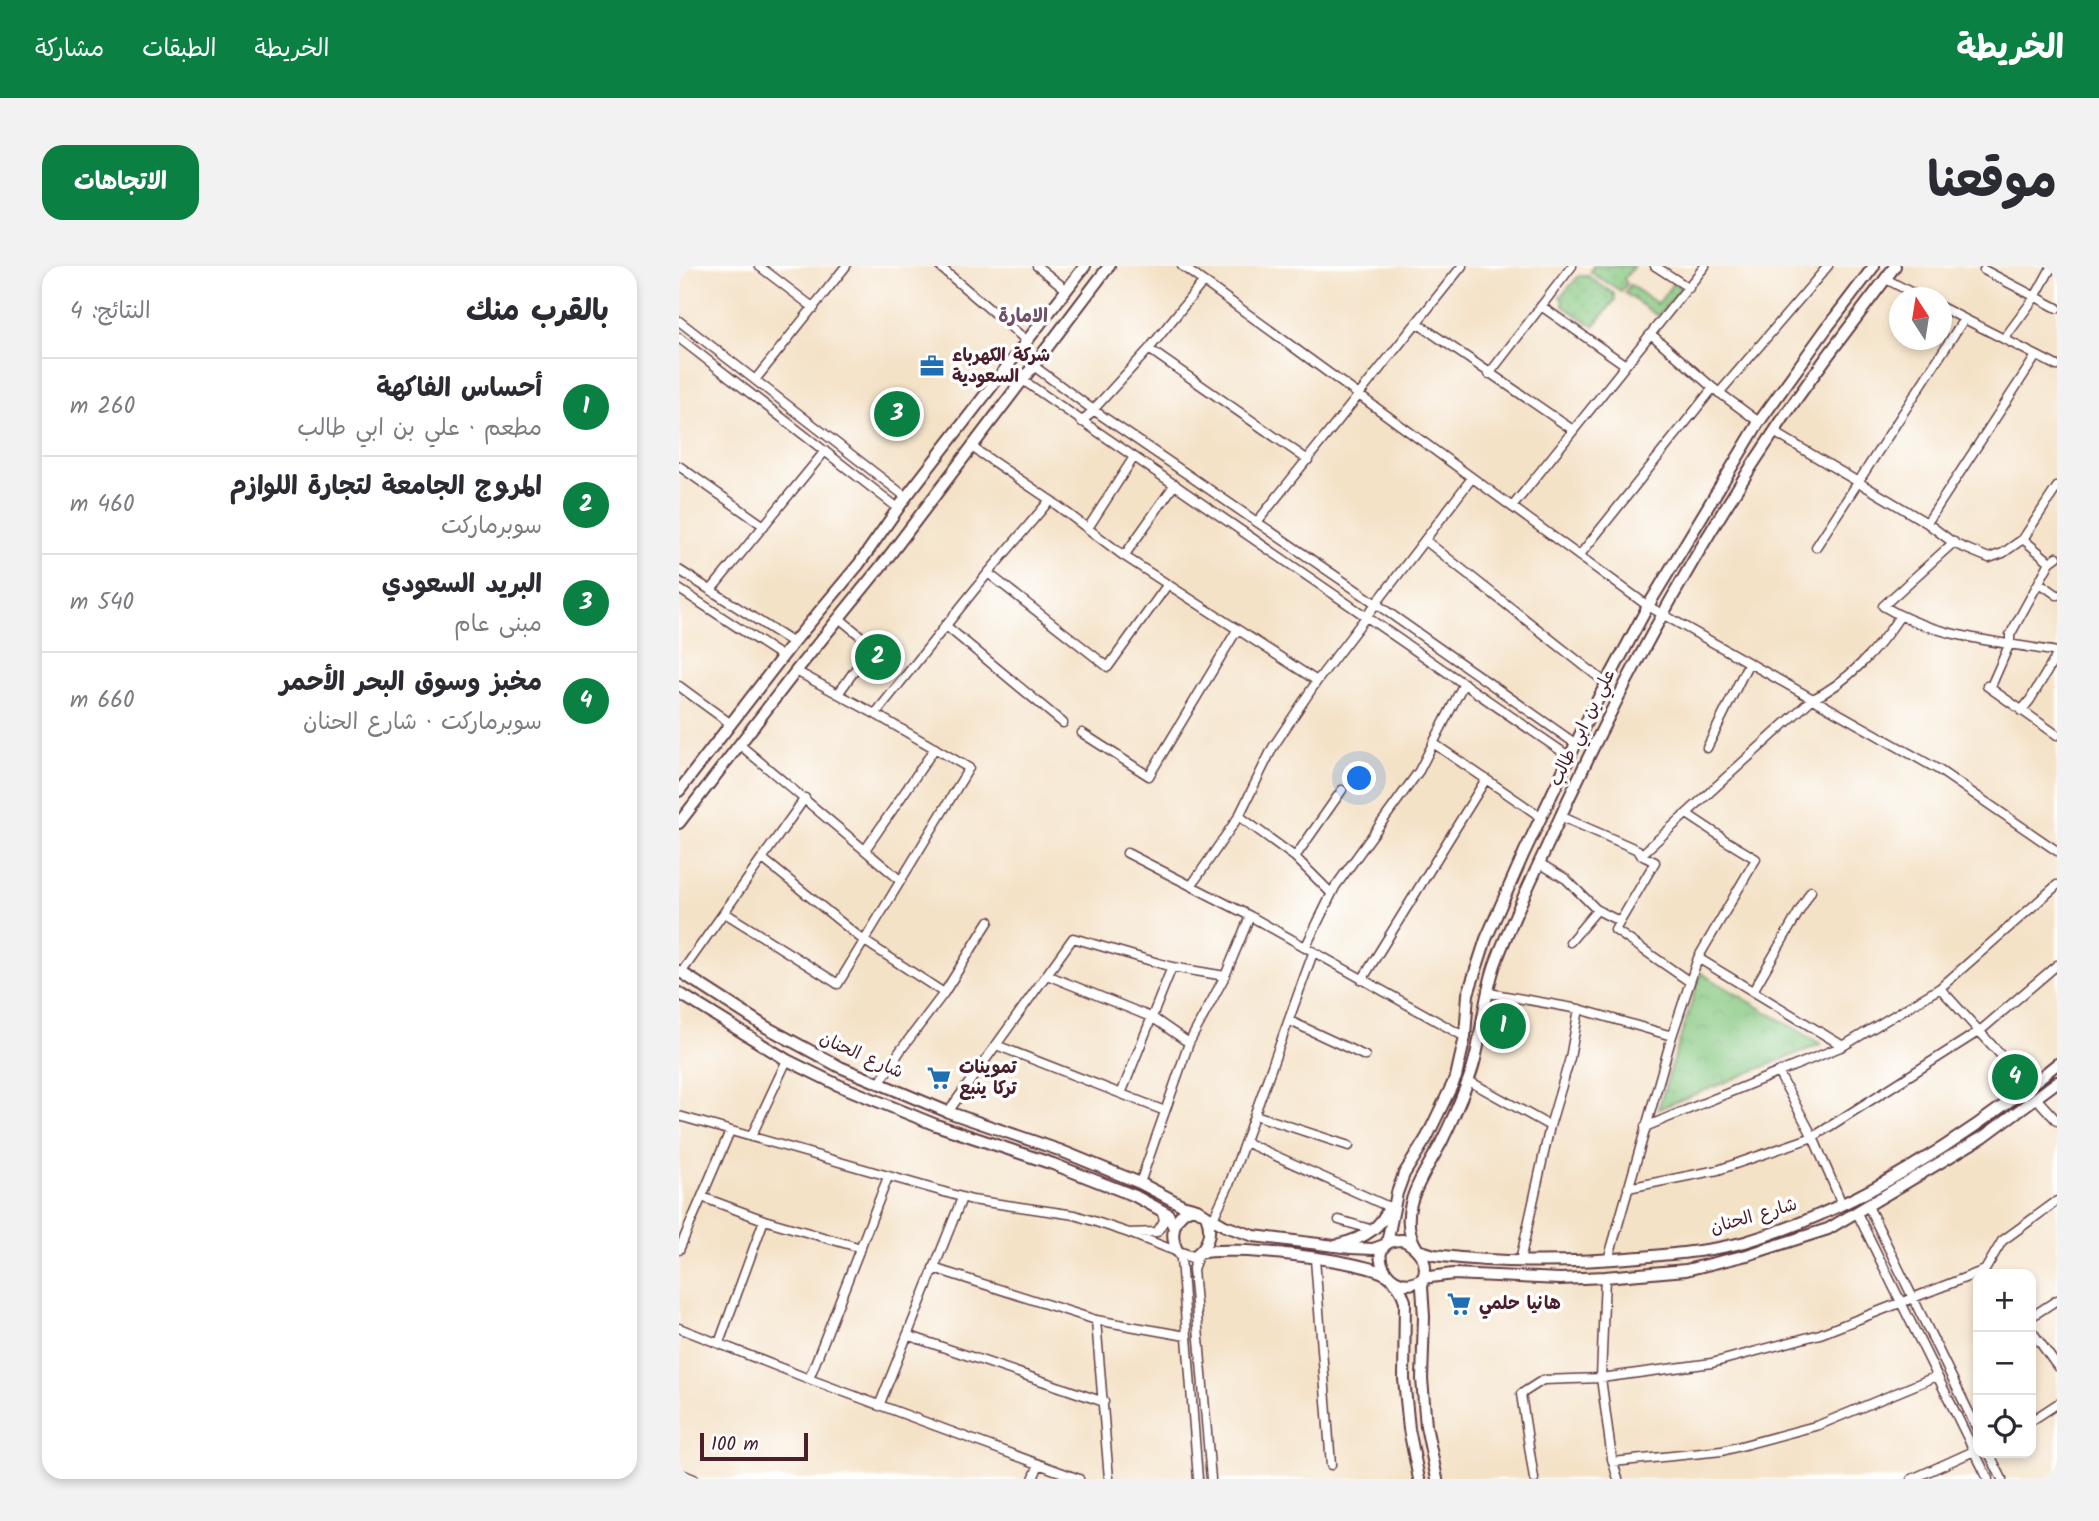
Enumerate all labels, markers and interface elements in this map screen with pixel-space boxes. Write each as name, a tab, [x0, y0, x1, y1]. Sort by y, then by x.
text: الخريطة	[1957, 23, 2064, 76]
text: مشاركة	[35, 30, 104, 69]
text: الطبقات	[142, 30, 217, 69]
text: الخريطة	[255, 30, 329, 69]
text: موقعنا	[1927, 144, 2057, 222]
button: الاتجاهات	[42, 145, 199, 220]
north arrow	[1889, 287, 1952, 350]
text: بالقرب منك	[466, 288, 609, 336]
text: النتائج: 4	[70, 294, 151, 330]
district label: الامارة	[998, 302, 1048, 332]
place label: شركة الكهرباء السعودية	[952, 342, 1050, 392]
office icon: شركة الكهرباء السعودية	[918, 352, 946, 380]
text: أحساس الفاكهة	[376, 368, 542, 410]
pin: 3	[874, 388, 920, 440]
text: 260 m	[70, 389, 135, 425]
text: 1	[583, 389, 589, 425]
text: مطعم · علي بن ابي طالب	[297, 411, 542, 447]
text: المروج الجامعة لتجارة اللوازم	[230, 466, 542, 508]
text: 460 m	[70, 487, 135, 523]
text: 2	[579, 487, 593, 523]
text: سوبرماركت	[441, 509, 542, 545]
text: البريد السعودي	[382, 564, 542, 606]
text: 540 m	[70, 585, 134, 621]
text: 3	[580, 585, 592, 621]
text: مبنى عام	[454, 607, 542, 643]
pin: 2	[855, 631, 901, 683]
text: مخبز وسوق البحر الأحمر	[280, 662, 542, 704]
street label: علي بن ابي طالب	[1542, 664, 1624, 792]
text: 660 m	[70, 683, 135, 719]
text: 4	[580, 683, 592, 719]
text: سوبرماركت · شارع الحنان	[303, 705, 542, 741]
your location	[1342, 761, 1376, 795]
pin: 1	[1480, 1000, 1526, 1052]
street label: شارع الحنان	[814, 1025, 908, 1087]
pin: 4	[1992, 1051, 2038, 1103]
place label: تموينات تركا ينبع	[959, 1054, 1017, 1104]
supermarket icon: تموينات تركا ينبع	[925, 1064, 953, 1092]
street label: شارع الحنان	[1707, 1191, 1801, 1243]
map controls	[1973, 1269, 2036, 1458]
button: +	[1973, 1269, 2036, 1332]
supermarket icon: هانيا حلمي	[1445, 1290, 1473, 1318]
place label: هانيا حلمي	[1479, 1290, 1561, 1319]
button: −	[1973, 1332, 2036, 1395]
button: locate	[1973, 1395, 2036, 1458]
scale bar	[700, 1430, 809, 1462]
text: 100 m	[711, 1430, 759, 1460]

